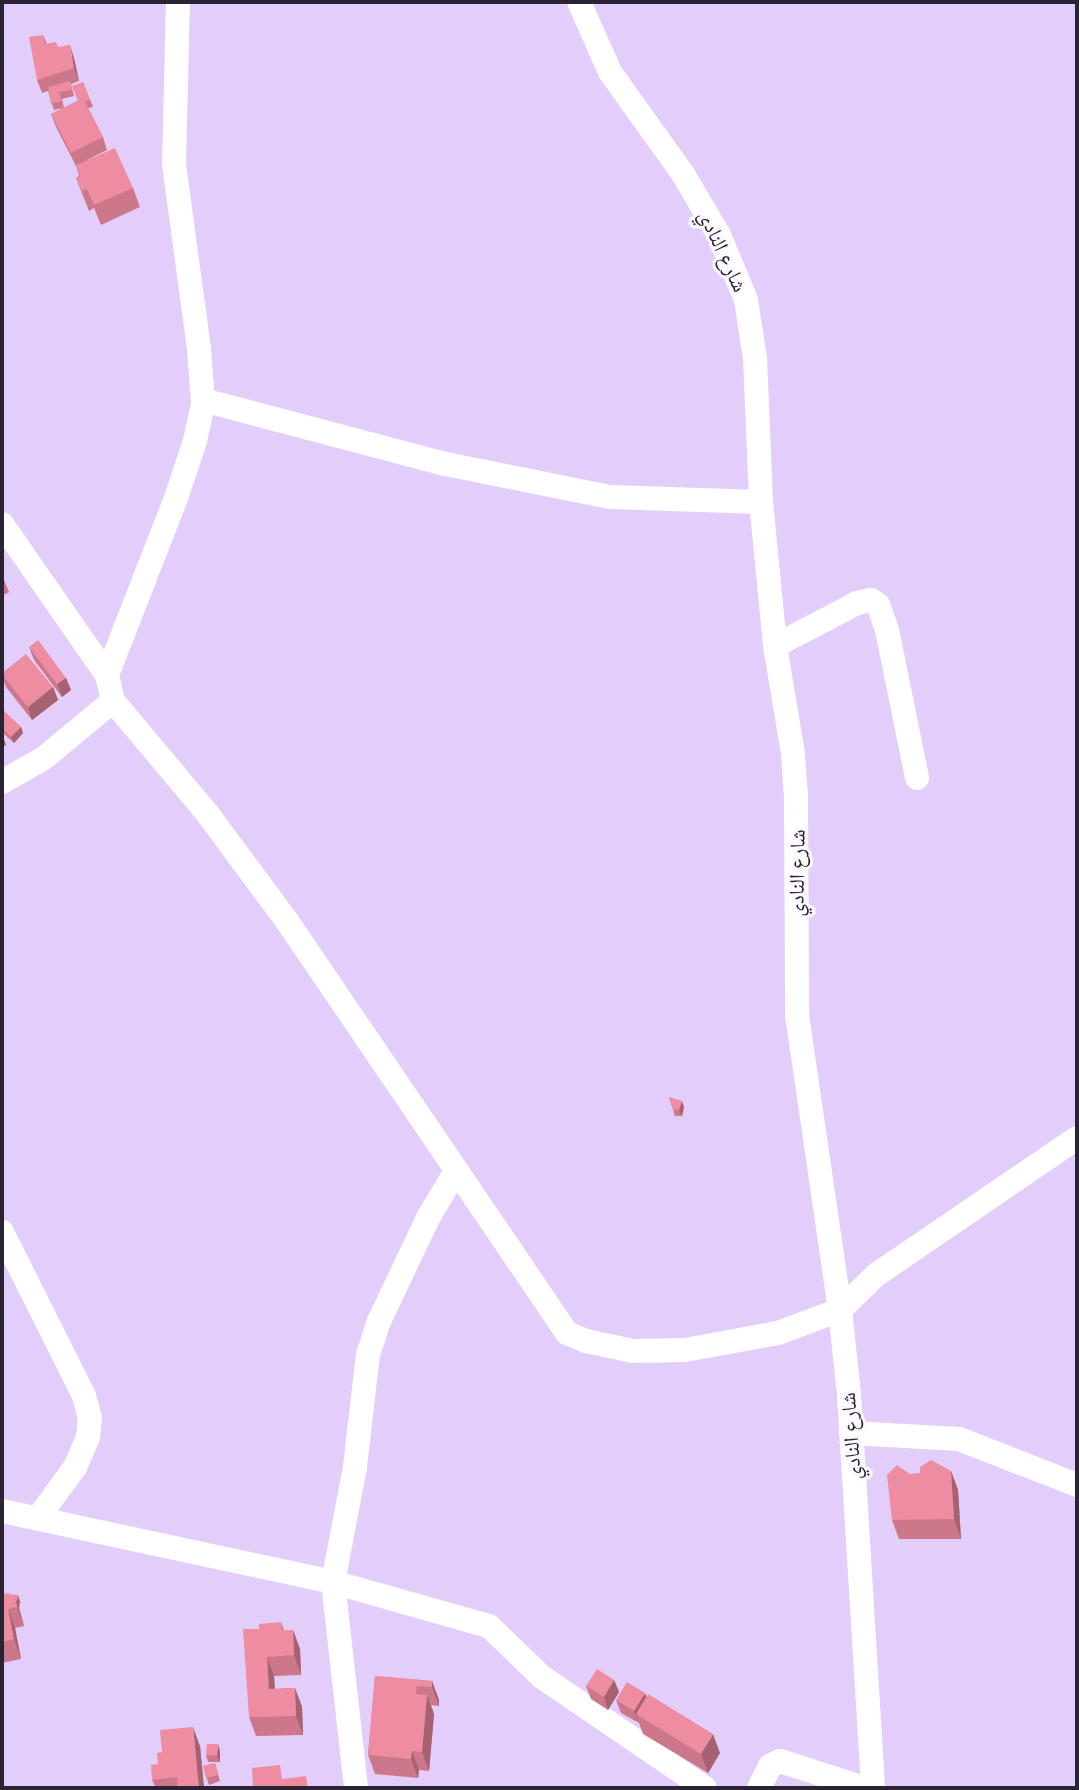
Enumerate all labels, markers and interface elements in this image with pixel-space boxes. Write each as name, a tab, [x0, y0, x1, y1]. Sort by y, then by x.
street label: شارع النادي	[693, 206, 753, 296]
street label: شارع النادي	[784, 829, 810, 917]
street label: شارع النادي	[835, 1391, 867, 1481]

